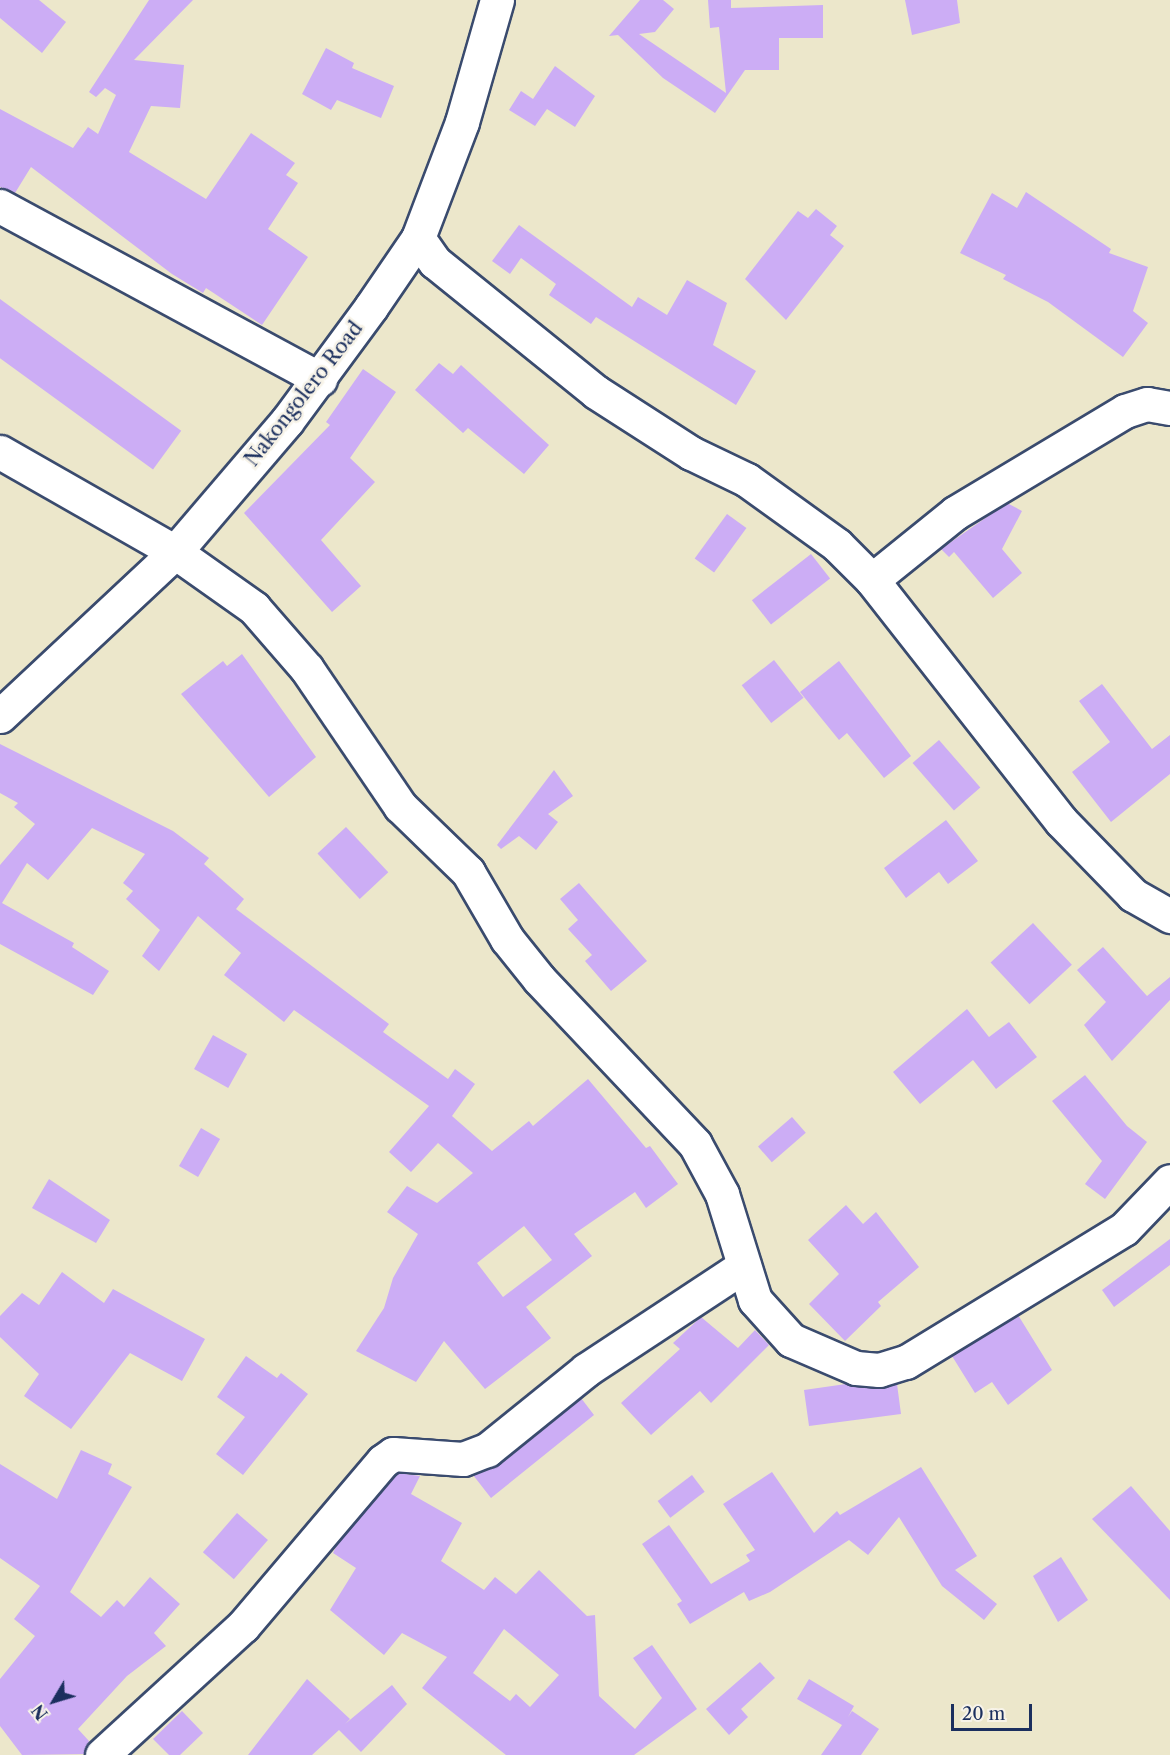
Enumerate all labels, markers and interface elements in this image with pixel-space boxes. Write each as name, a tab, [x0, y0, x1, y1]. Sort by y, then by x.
street label: Nakongolero Road	[240, 317, 368, 471]
north arrow	[24, 1671, 84, 1731]
scale bar	[954, 1692, 1035, 1730]
text: N	[28, 1700, 52, 1724]
text: 20 m	[962, 1703, 1005, 1725]

